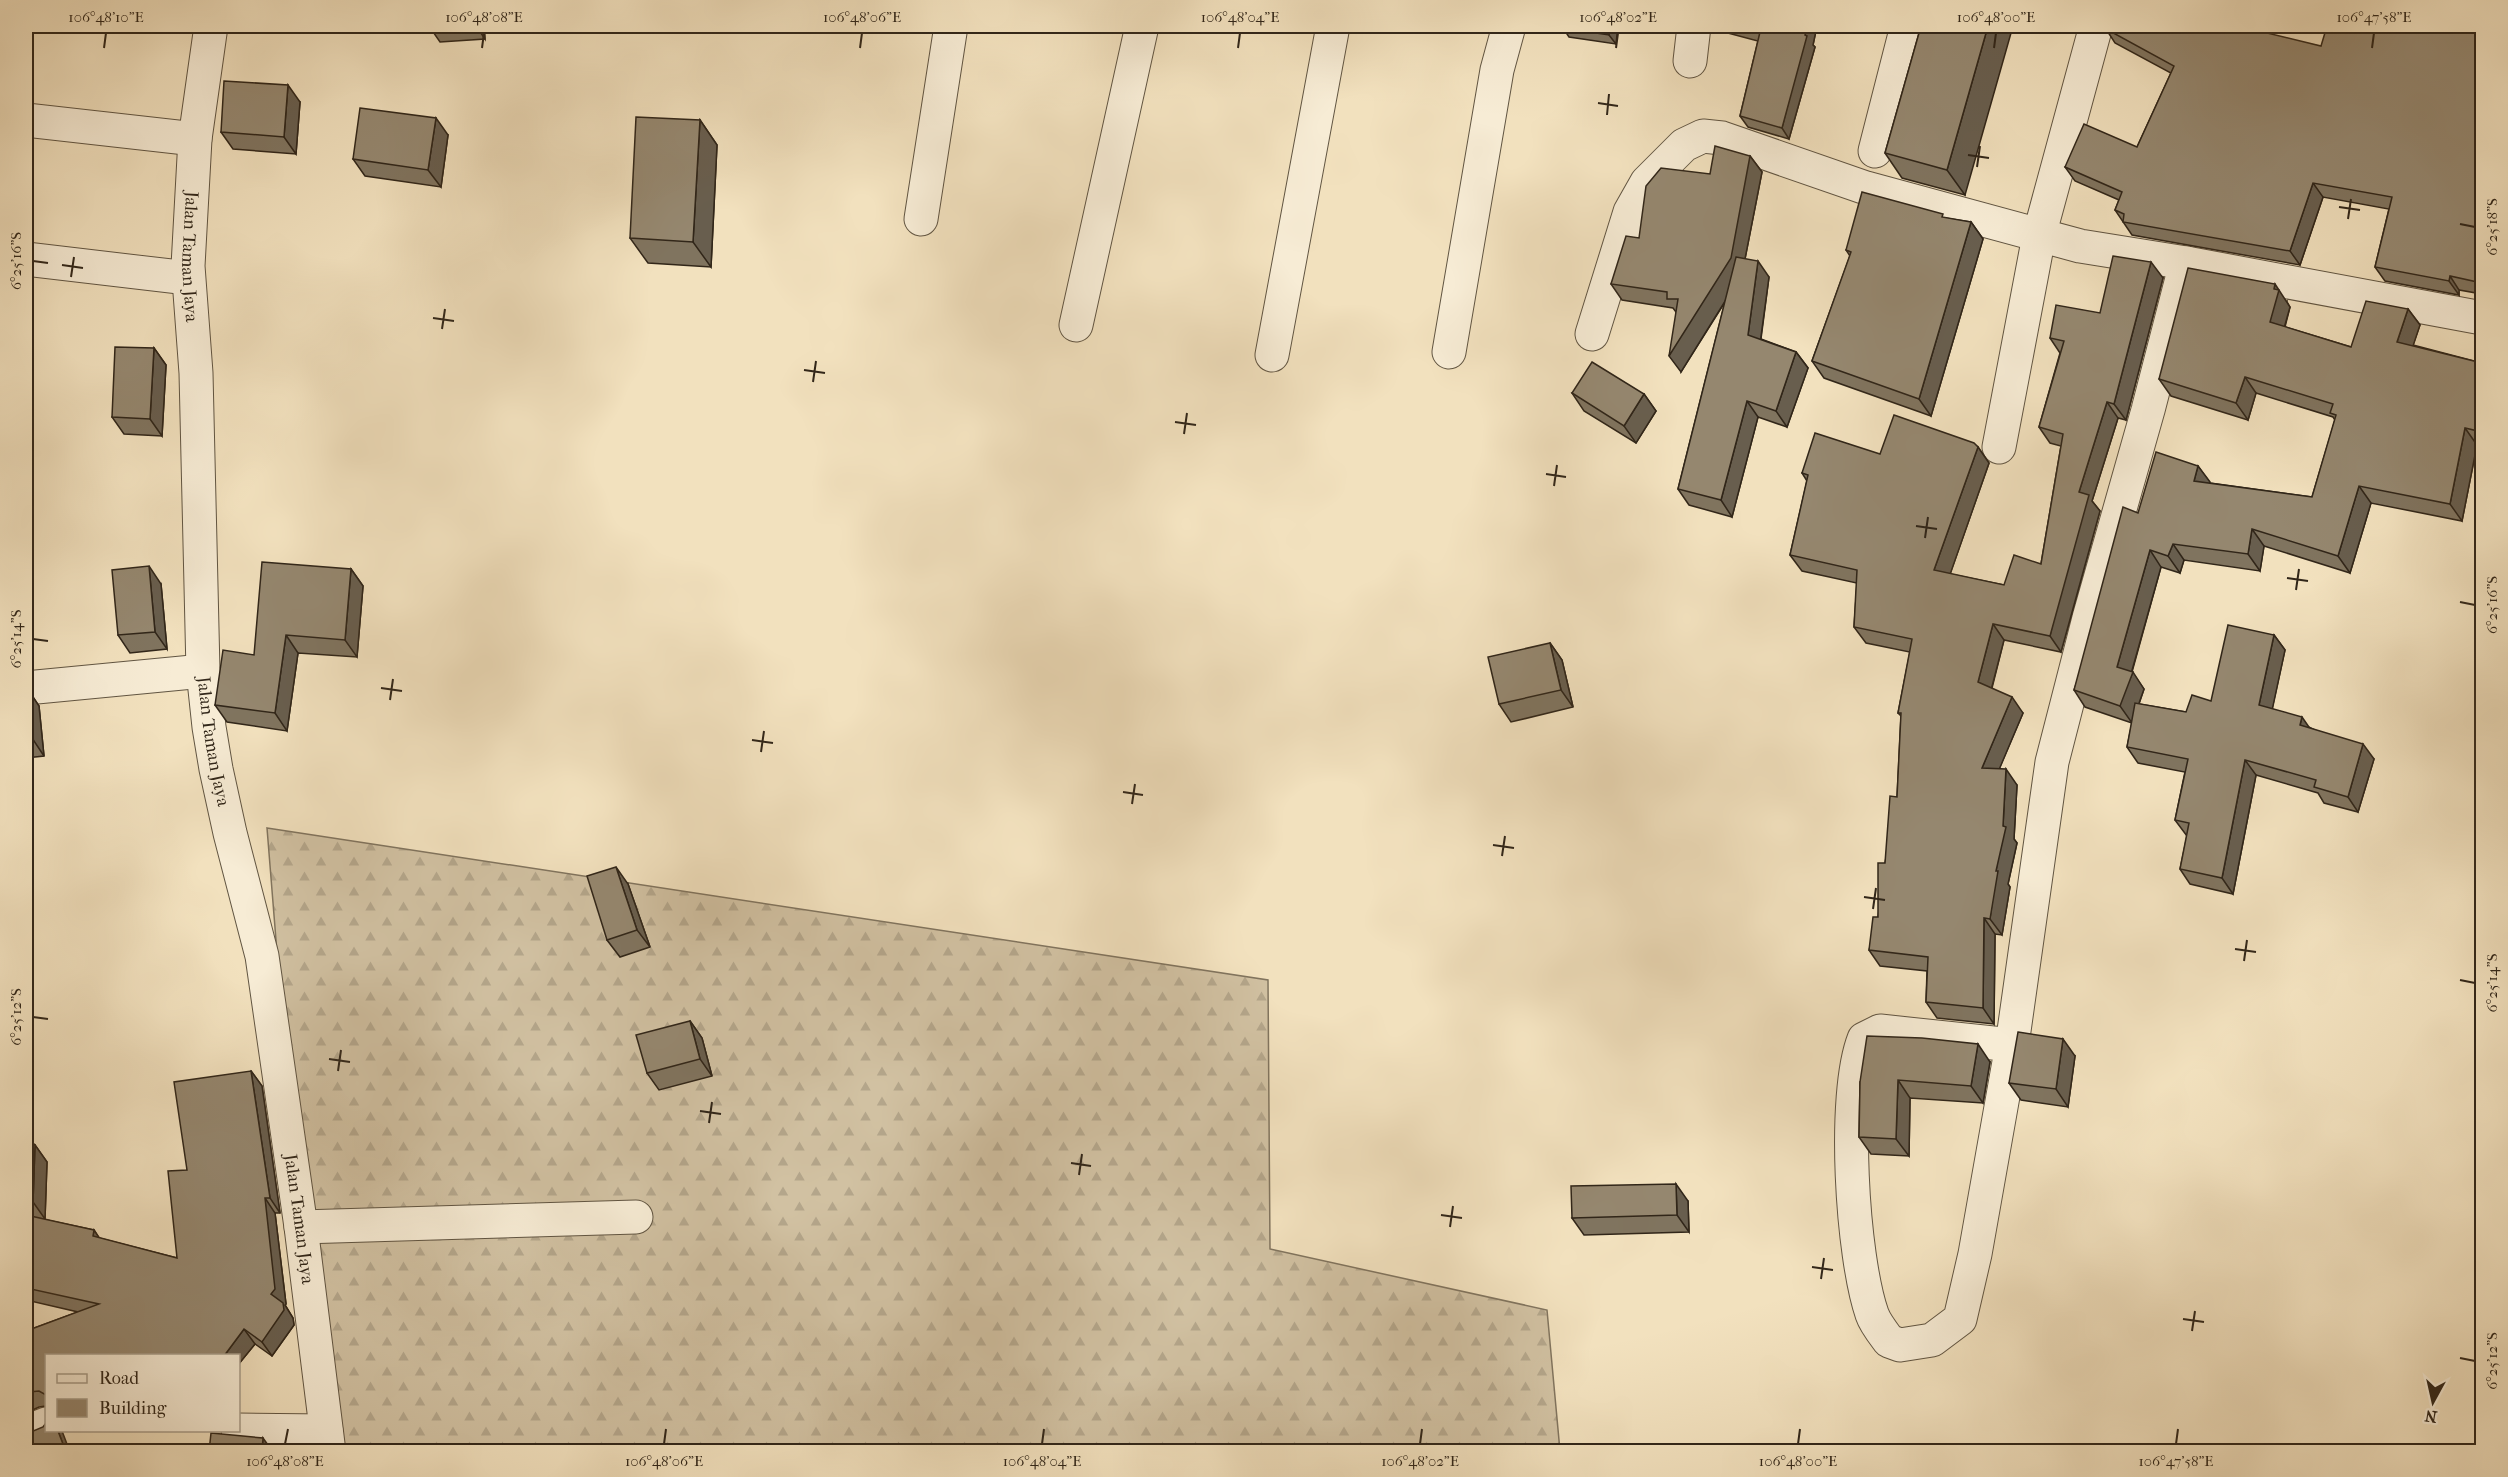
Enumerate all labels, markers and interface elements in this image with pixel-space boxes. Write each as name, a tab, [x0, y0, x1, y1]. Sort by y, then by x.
text: 106°48'10"E	[68, 8, 144, 26]
text: 106°48'08"E	[445, 8, 523, 26]
text: 106°48'06"E	[823, 8, 901, 26]
text: 106°48'04"E	[1201, 8, 1279, 26]
text: 106°48'02"E	[1579, 8, 1657, 26]
text: 106°48'00"E	[1957, 8, 2035, 26]
text: 106°47'58"E	[2336, 8, 2412, 26]
street label: Jalan Taman Jaya	[177, 189, 202, 324]
text: 6°25'18"S	[2483, 198, 2501, 256]
text: 6°25'16"S	[7, 232, 25, 290]
text: 6°25'16"S	[2483, 576, 2501, 634]
text: 6°25'14"S	[7, 609, 25, 668]
street label: Jalan Taman Jaya	[192, 674, 234, 809]
text: 6°25'14"S	[2483, 953, 2501, 1012]
text: 6°25'12"S	[7, 988, 25, 1046]
street label: Jalan Taman Jaya	[279, 1151, 318, 1286]
text: 6°25'12"S	[2483, 1332, 2501, 1390]
legend	[45, 1354, 240, 1432]
text: Road	[99, 1368, 139, 1389]
north arrow	[2403, 1372, 2463, 1432]
text: Building	[99, 1398, 167, 1419]
text: N	[2423, 1406, 2438, 1427]
text: 106°48'08"E	[246, 1452, 324, 1470]
text: 106°48'06"E	[625, 1452, 703, 1470]
text: 106°48'04"E	[1003, 1452, 1081, 1470]
text: 106°48'02"E	[1381, 1452, 1459, 1470]
text: 106°48'00"E	[1759, 1452, 1837, 1470]
text: 106°47'58"E	[2138, 1452, 2214, 1470]

